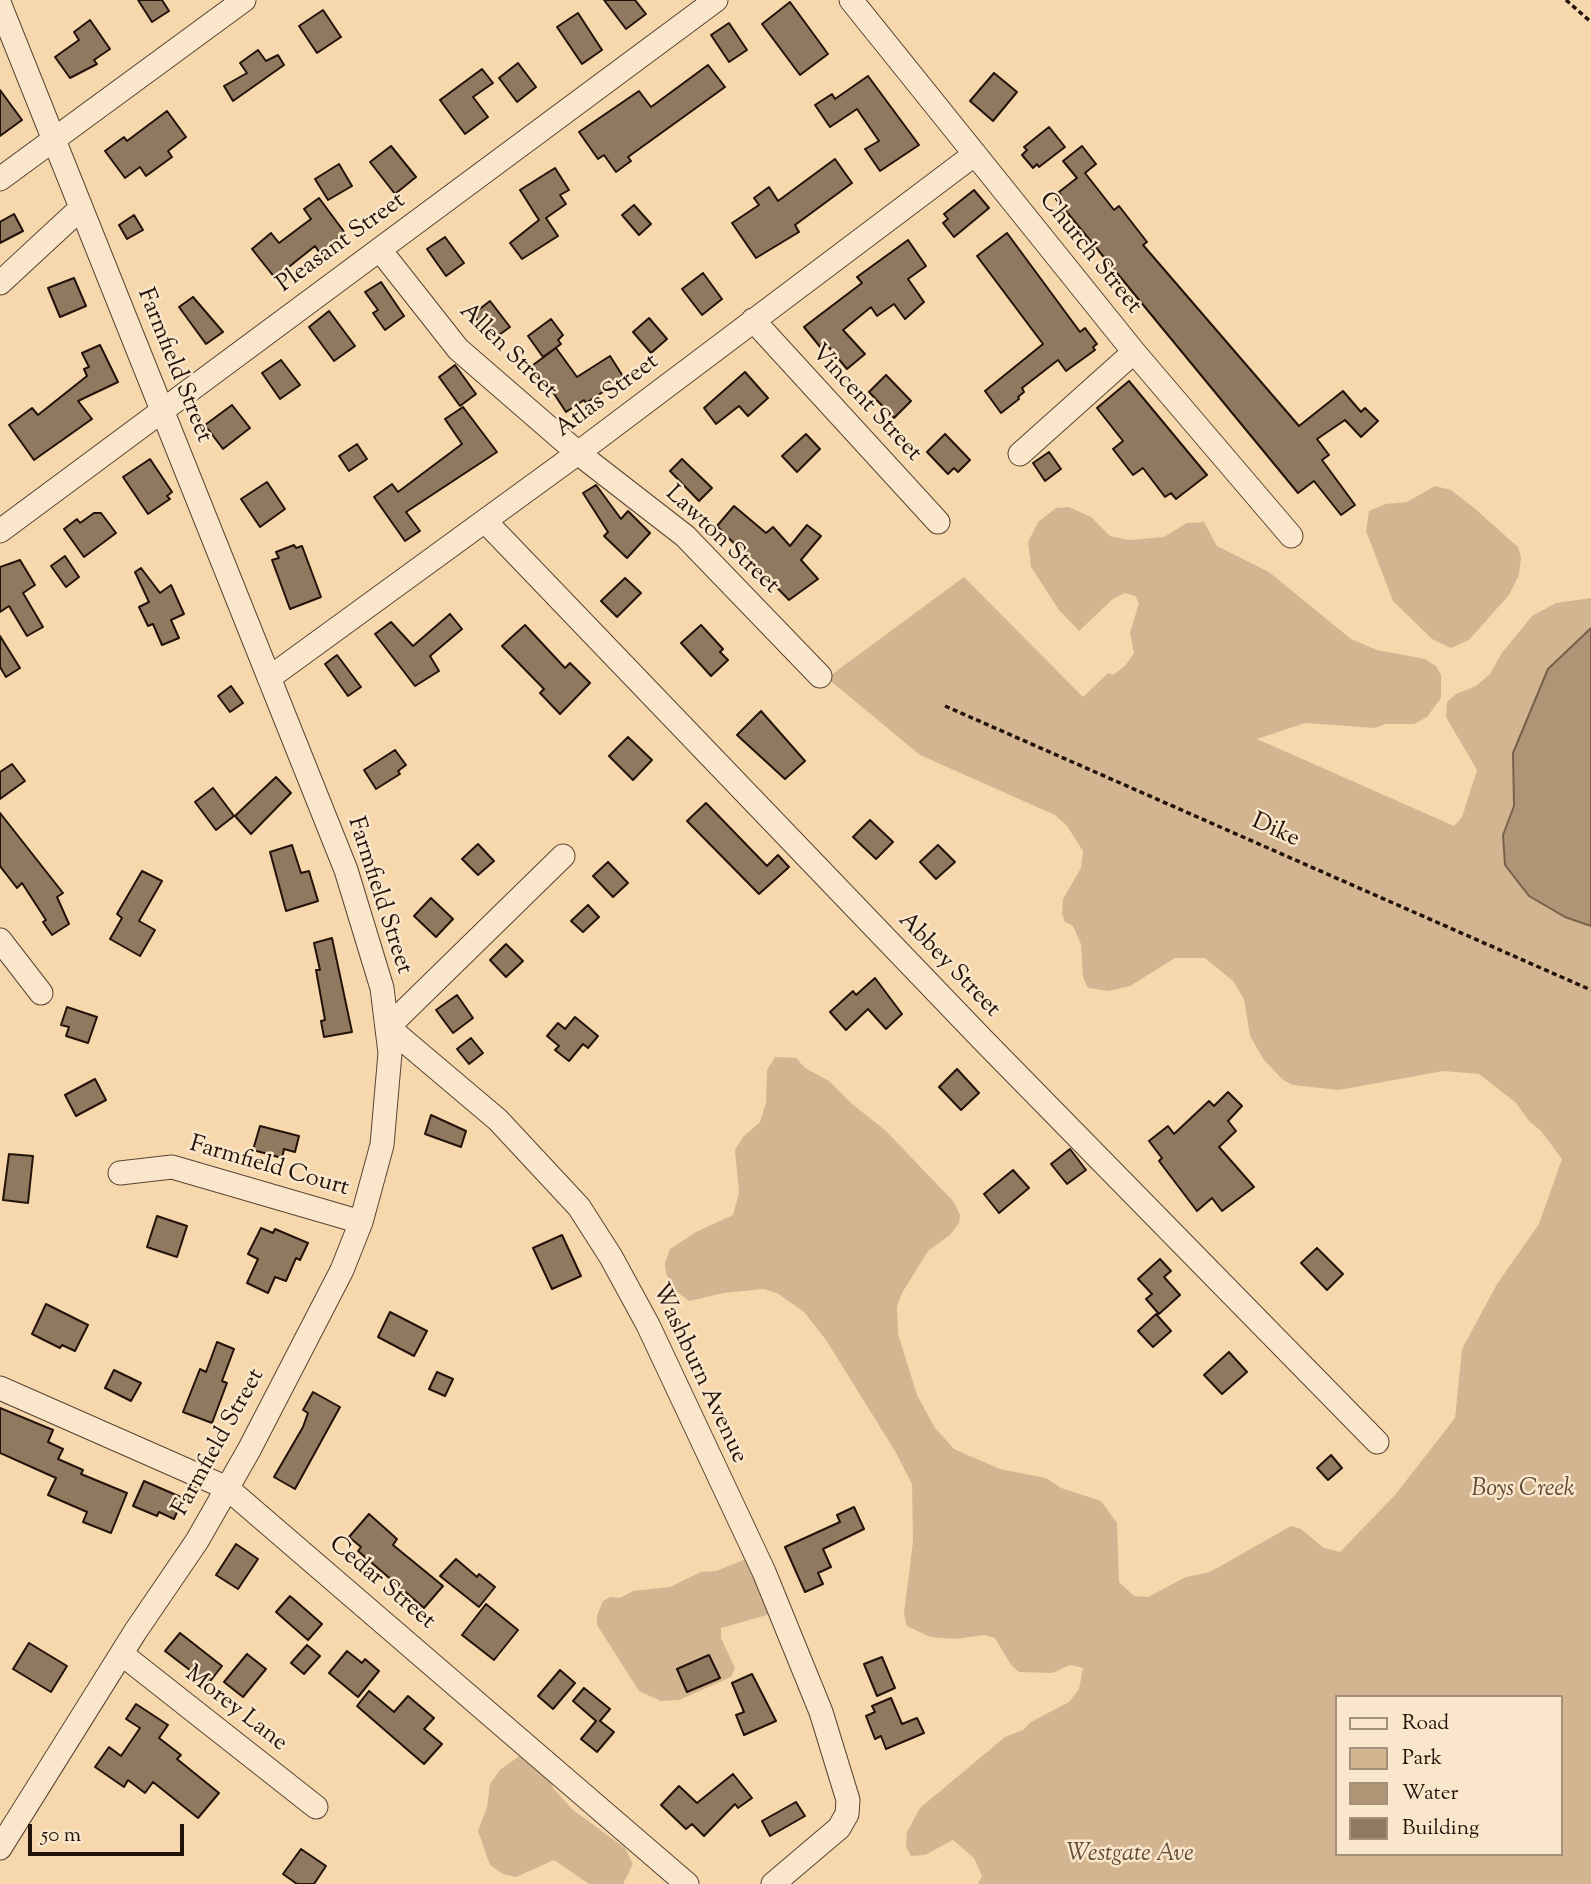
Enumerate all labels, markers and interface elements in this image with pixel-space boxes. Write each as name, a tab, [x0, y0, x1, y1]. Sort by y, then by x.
street label: Church Street	[1031, 187, 1147, 321]
street label: Pleasant Street	[272, 188, 412, 300]
street label: Farmfield Street	[129, 285, 217, 447]
street label: Allen Street	[452, 298, 562, 406]
street label: Vincent Street	[803, 339, 927, 469]
street label: Atlas Street	[551, 349, 665, 445]
street label: Lawton Street	[658, 481, 784, 601]
street label: Dike	[1246, 809, 1304, 855]
street label: Farmfield Street	[339, 814, 417, 978]
street label: Abbey Street	[891, 907, 1005, 1025]
street label: Farmfield Court	[186, 1131, 352, 1205]
street label: Washburn Avenue	[644, 1280, 752, 1468]
street label: Farmfield Street	[168, 1364, 272, 1522]
park label: Boys Creek	[1471, 1477, 1575, 1505]
street label: Cedar Street	[322, 1531, 440, 1637]
street label: Morey Lane	[178, 1661, 292, 1759]
legend	[1336, 1695, 1563, 1856]
text: Road	[1402, 1709, 1449, 1739]
text: Park	[1402, 1744, 1442, 1774]
text: Water	[1402, 1779, 1458, 1809]
scale bar	[32, 1811, 187, 1855]
text: Building	[1402, 1814, 1479, 1844]
text: 50 m	[41, 1821, 81, 1851]
park label: Westgate Ave	[1066, 1842, 1194, 1870]

